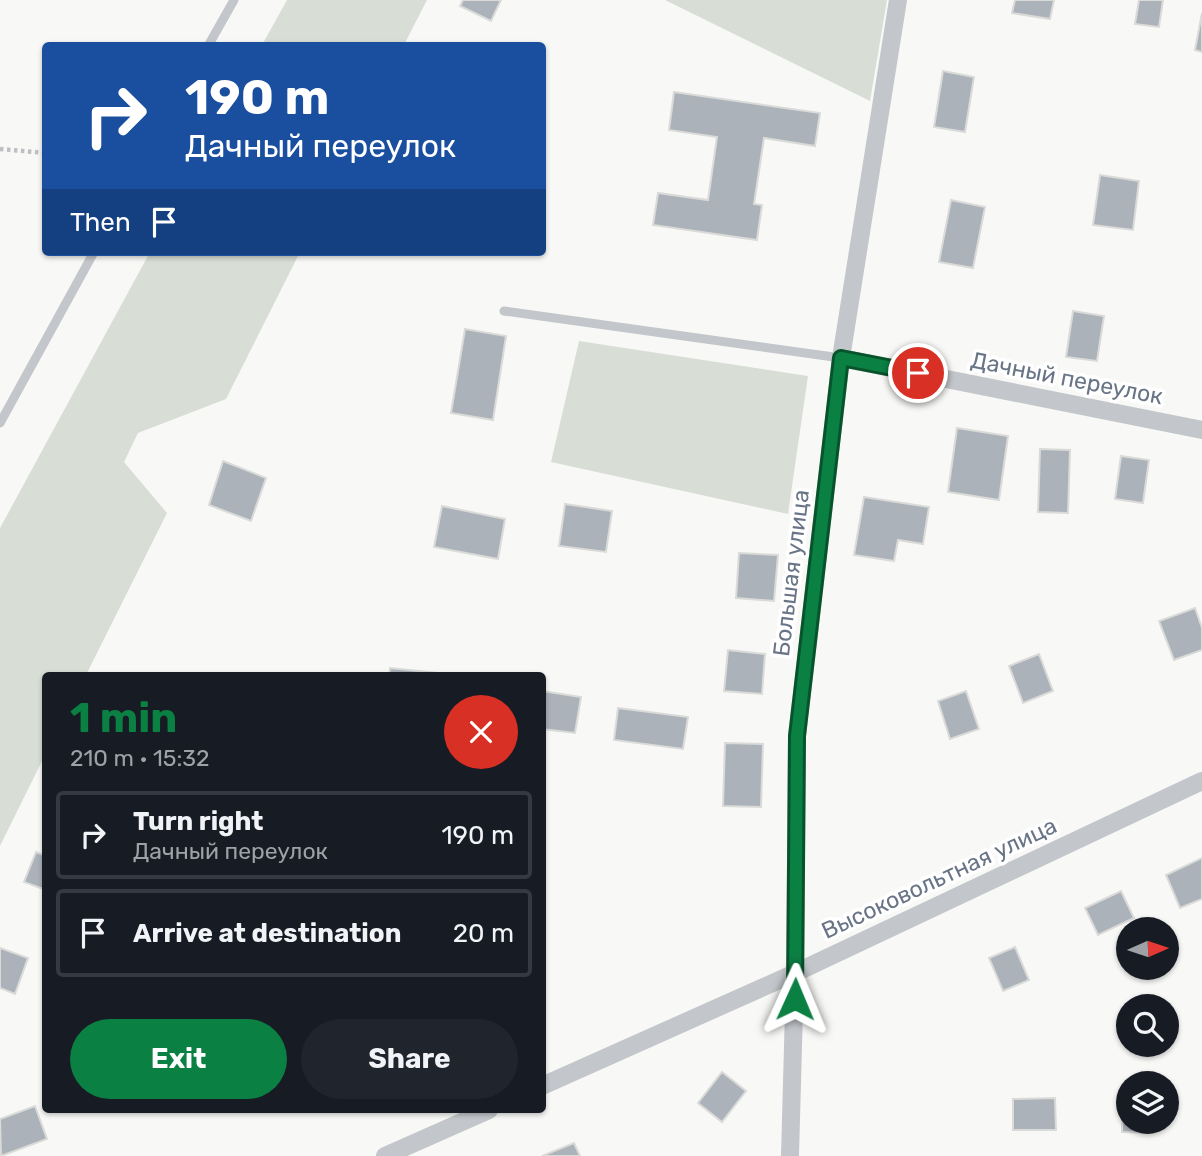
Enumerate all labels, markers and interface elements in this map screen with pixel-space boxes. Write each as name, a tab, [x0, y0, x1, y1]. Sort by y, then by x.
text: 190 m	[185, 68, 329, 126]
icon: right	[70, 70, 161, 161]
text: Дачный переулок	[185, 127, 456, 165]
icon: arrive	[145, 203, 183, 241]
text: Then	[70, 207, 131, 238]
pin	[888, 343, 948, 403]
street label: Дачный переулок	[969, 346, 1165, 410]
icon: arrive	[899, 354, 937, 392]
street label: Большая улица	[767, 488, 815, 658]
text: 1 min	[70, 693, 177, 743]
button: close	[444, 695, 518, 769]
text: 210 m · 15:32	[70, 744, 210, 772]
text: Turn right	[133, 806, 263, 837]
street label: Высоковольтная улица	[817, 811, 1061, 945]
icon: right	[74, 816, 112, 854]
text: 190 m	[441, 820, 514, 851]
text: Дачный переулок	[133, 837, 328, 865]
icon: arrive	[74, 914, 112, 952]
north arrow	[1116, 917, 1180, 980]
map controls	[1116, 917, 1179, 1134]
text: Arrive at destination	[133, 918, 401, 949]
text: 20 m	[453, 918, 514, 949]
position arrow	[758, 962, 832, 1036]
button: search	[1116, 994, 1179, 1057]
button: Exit	[70, 1019, 287, 1099]
button: Share	[301, 1019, 518, 1099]
button: layers	[1116, 1071, 1179, 1134]

